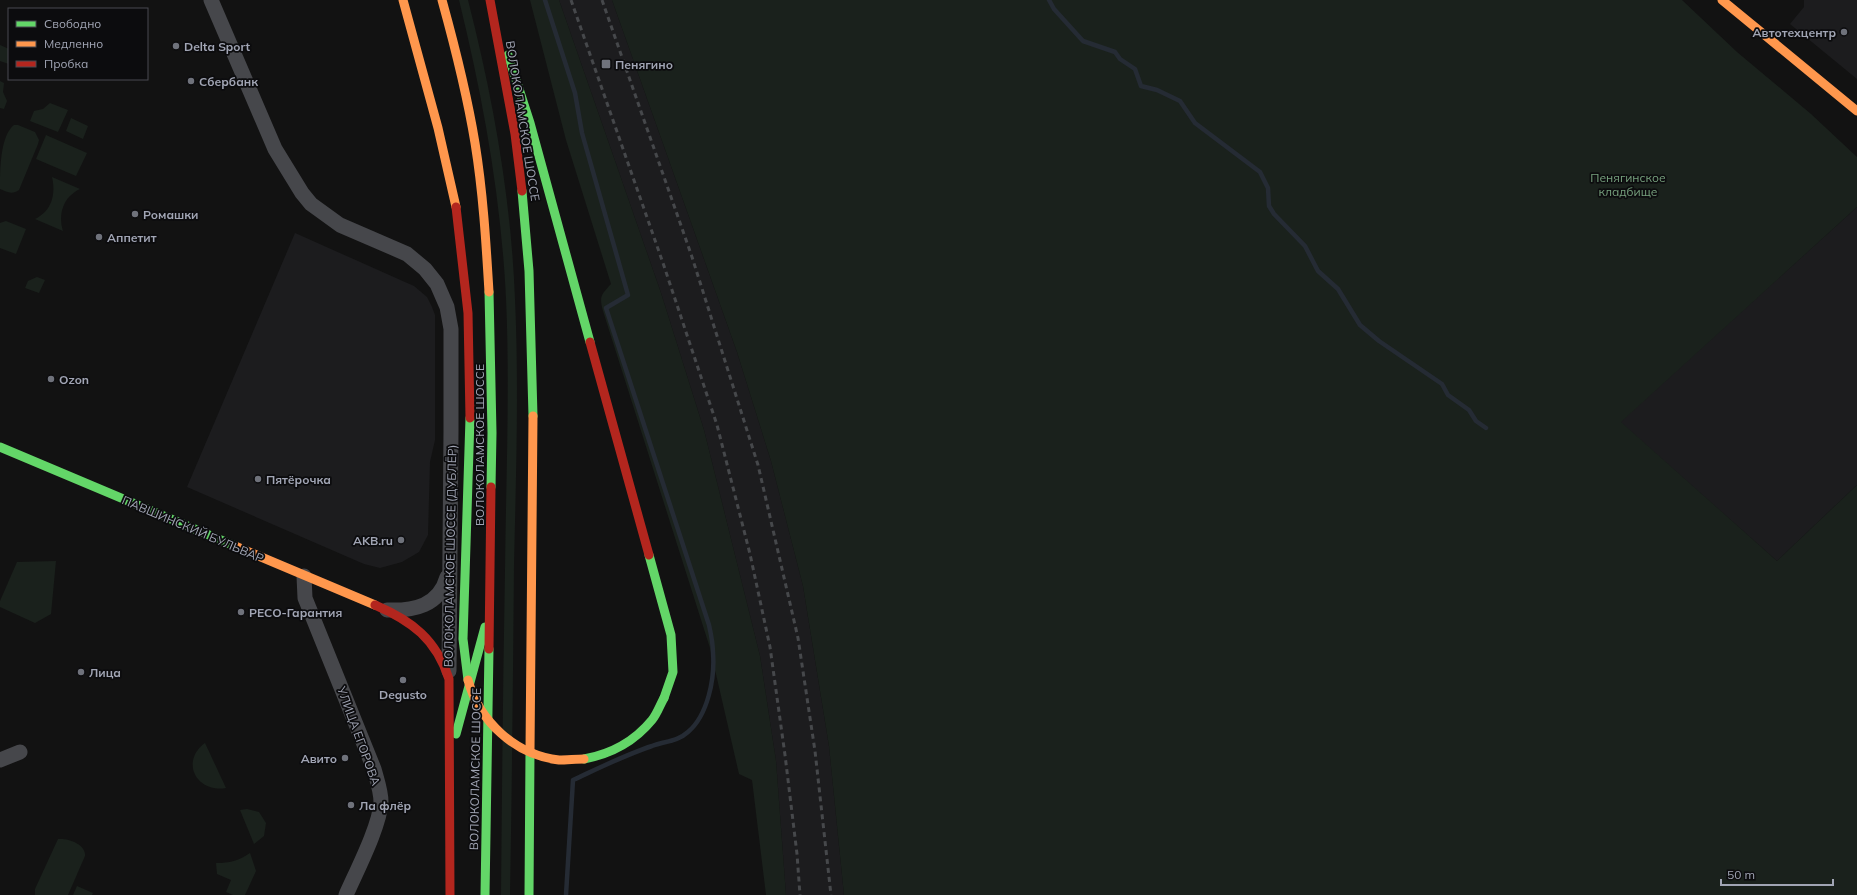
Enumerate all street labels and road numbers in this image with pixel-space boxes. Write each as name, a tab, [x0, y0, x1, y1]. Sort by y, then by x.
street label: ВОЛОКОЛАМСКОЕ ШОССЕ	[503, 40, 543, 202]
street label: ВОЛОКОЛАМСКОЕ ШОССЕ	[472, 364, 487, 526]
street label: ВОЛОКОЛАМСКОЕ ШОССЕ (ДУБЛЁР)	[441, 445, 459, 667]
street label: ПАВШИНСКИЙ БУЛЬВАР	[120, 492, 266, 566]
street label: УЛИЦА ЕГОРОВА	[334, 683, 384, 788]
street label: ВОЛОКОЛАМСКОЕ ШОССЕ	[466, 688, 484, 850]

